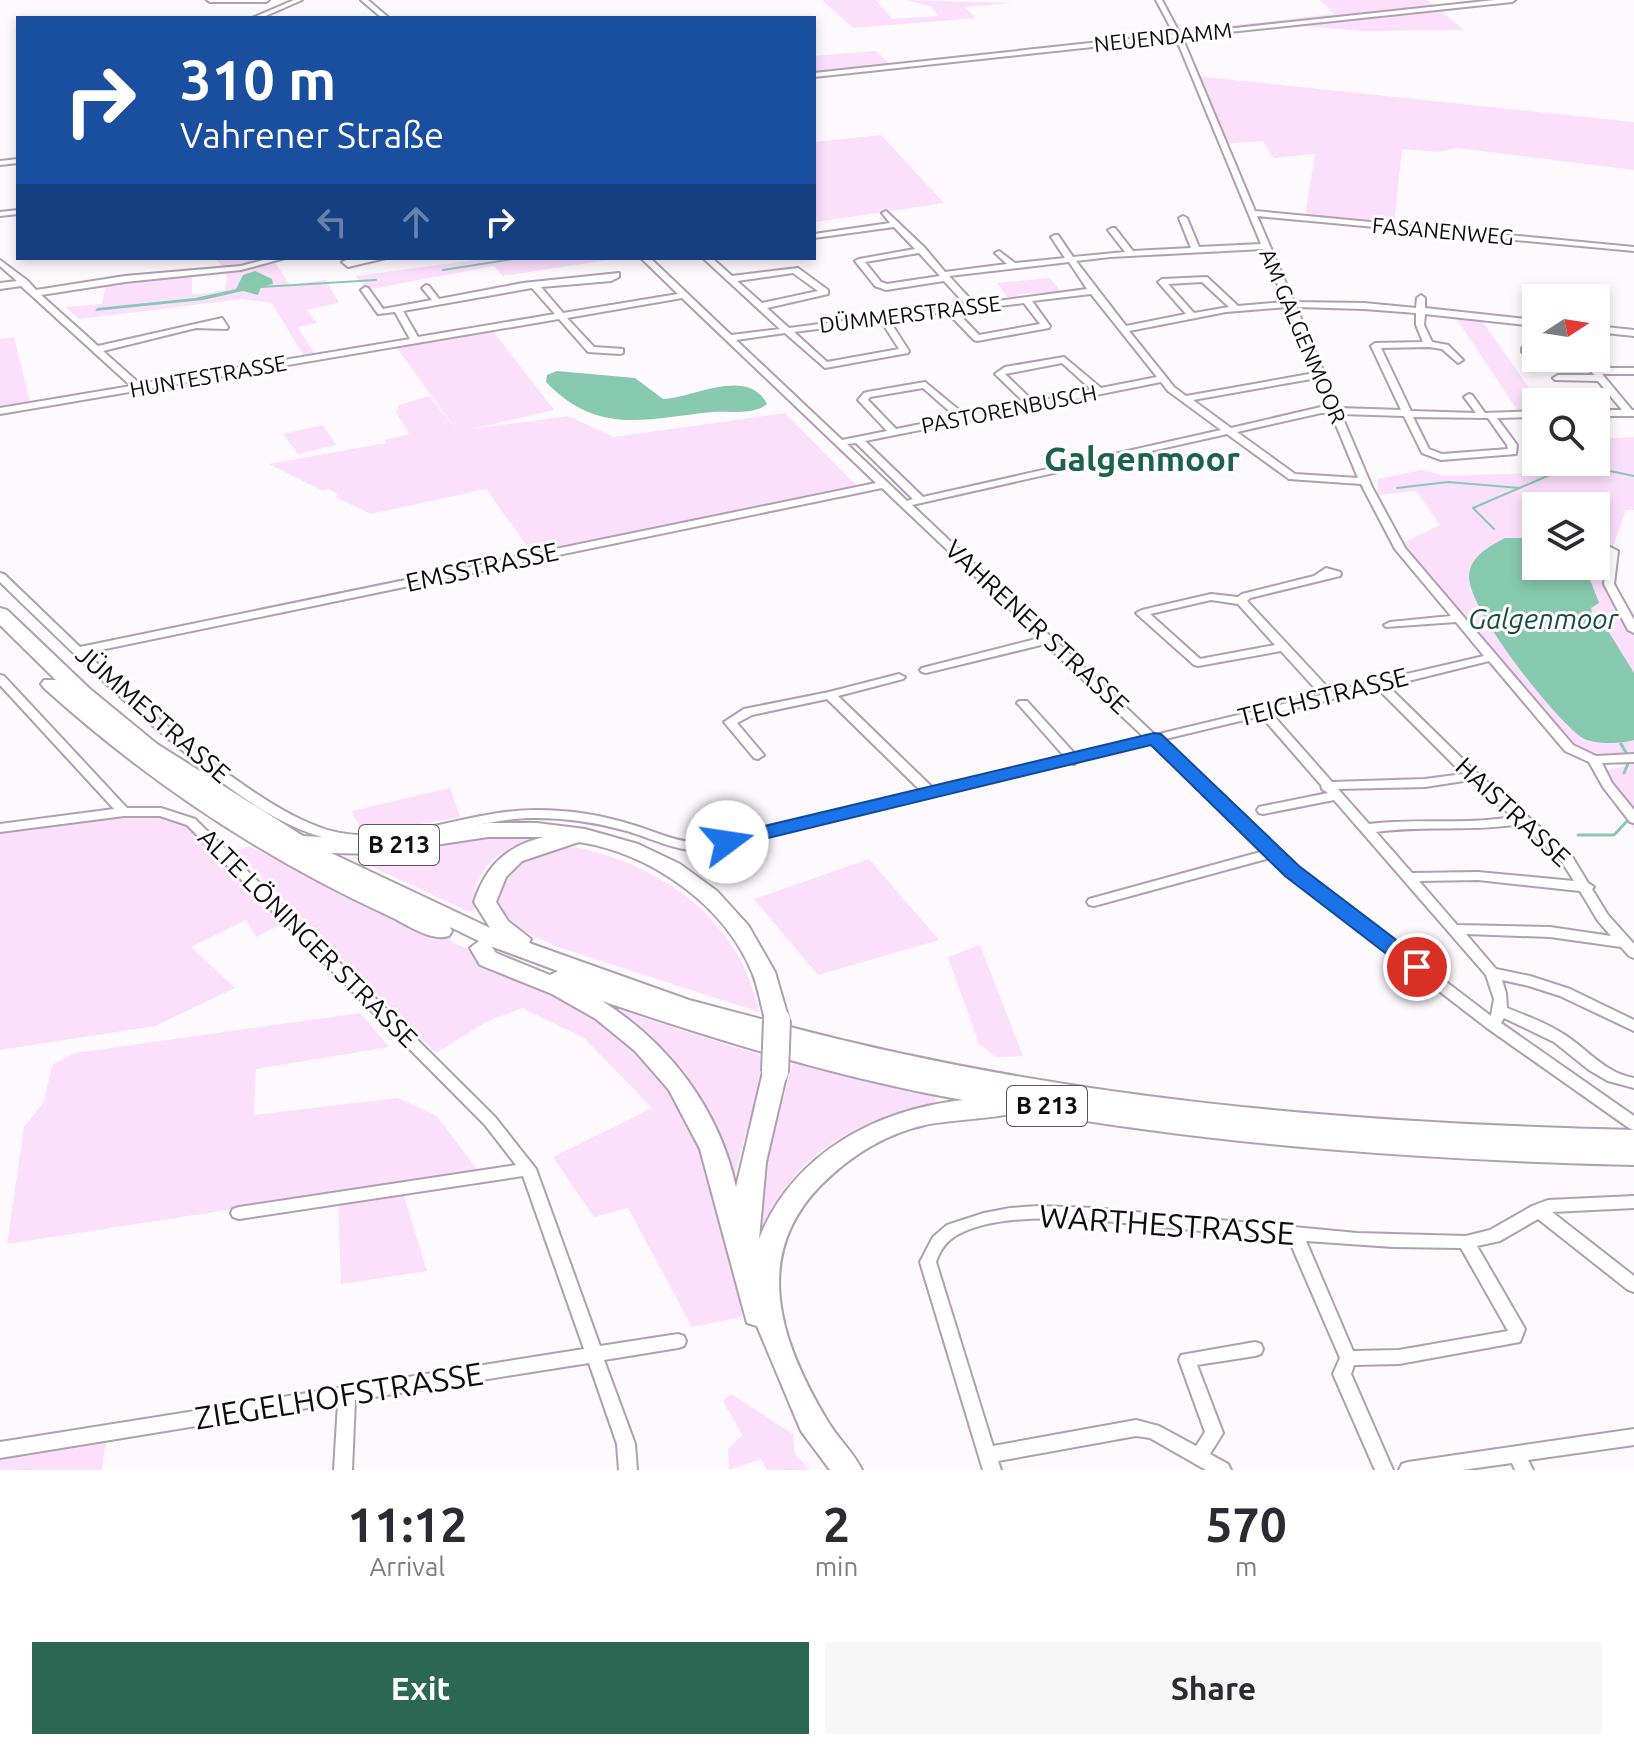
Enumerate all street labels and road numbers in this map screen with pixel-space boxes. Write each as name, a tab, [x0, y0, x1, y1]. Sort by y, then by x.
street label: NEUENDAMM	[1093, 17, 1233, 56]
street label: FASANENWEG	[1371, 212, 1515, 249]
street label: AM GALGENMOOR	[1255, 245, 1352, 427]
street label: DÜMMERSTRASSE	[818, 290, 1002, 337]
street label: HUNTESTRASSE	[128, 349, 288, 402]
street label: PASTORENBUSCH	[919, 379, 1099, 438]
street label: VAHRENER STRASSE	[940, 534, 1135, 719]
street label: EMSSTRASSE	[403, 536, 561, 597]
street label: JÜMMESTRASSE	[70, 639, 236, 788]
street label: TEICHSTRASSE	[1235, 661, 1411, 732]
street label: HAISTRASSE	[1450, 751, 1577, 872]
street label: ALTE LÖNINGER STRASSE	[193, 822, 424, 1053]
road number: B 213	[359, 825, 439, 865]
road number: B 213	[1007, 1086, 1087, 1126]
street label: WARTHESTRASSE	[1038, 1197, 1296, 1251]
street label: ZIEGELHOFSTRASSE	[192, 1354, 486, 1436]

